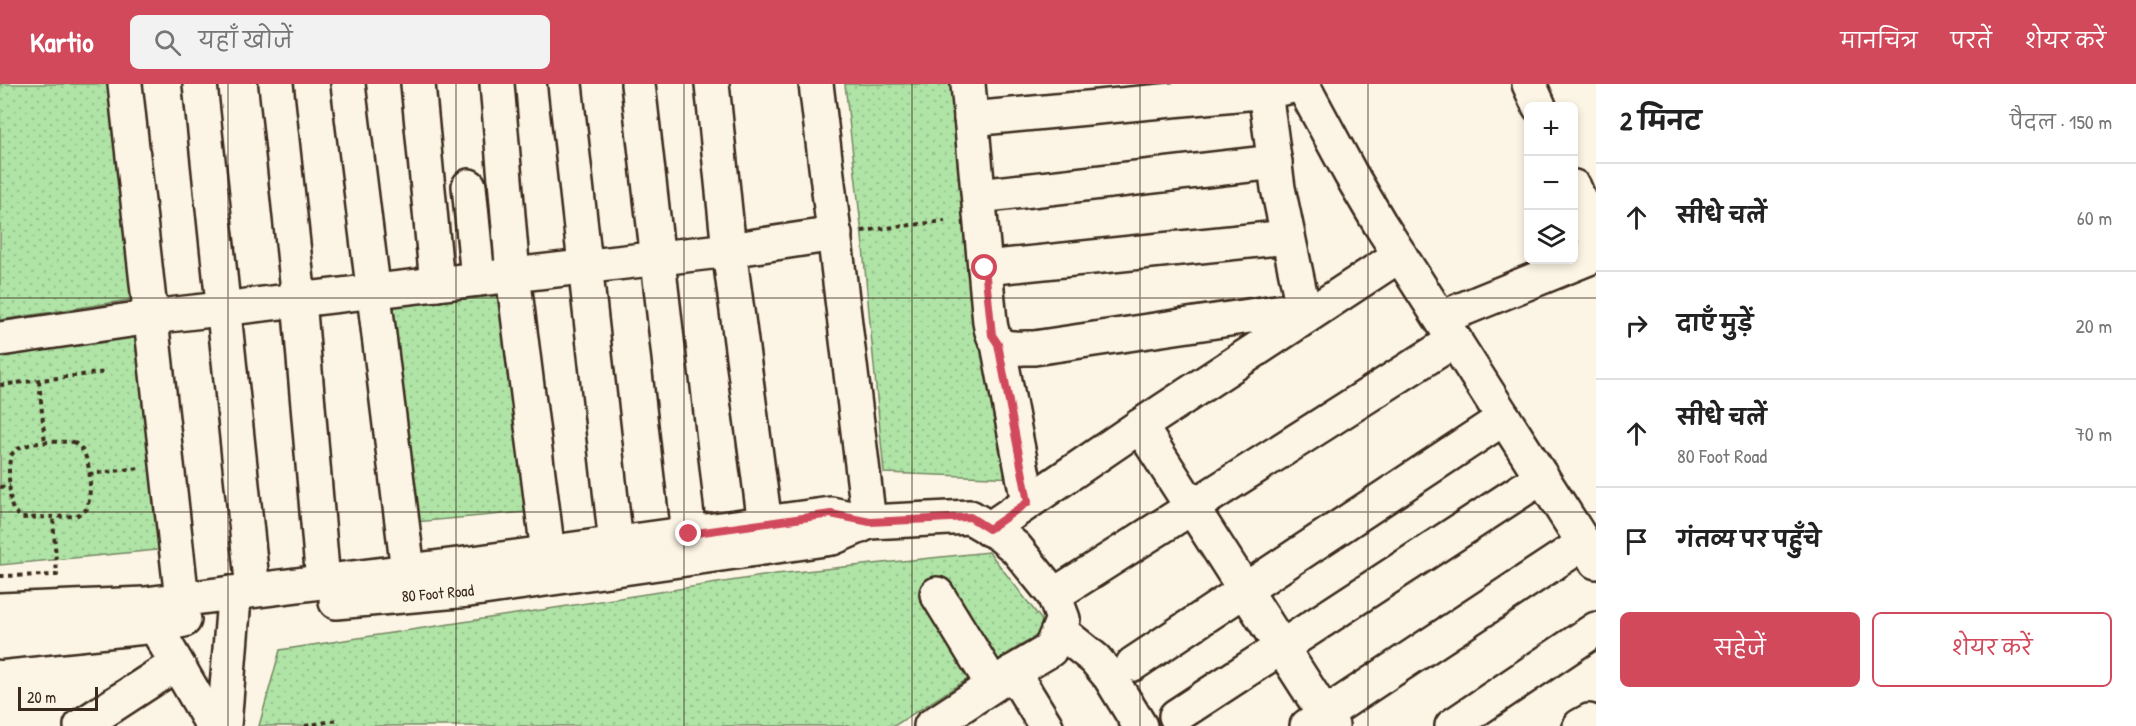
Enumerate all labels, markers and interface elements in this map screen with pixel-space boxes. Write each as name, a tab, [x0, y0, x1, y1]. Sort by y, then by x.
search box	[130, 15, 550, 69]
text: Kartio	[30, 23, 94, 61]
text: यहाँ खोजें	[199, 25, 293, 55]
icon: search	[151, 26, 184, 59]
text: मानचित्र	[1841, 26, 1918, 55]
text: परतें	[1951, 26, 1992, 55]
text: शेयर करें	[2025, 26, 2106, 55]
map controls	[1524, 102, 1578, 264]
button: +	[1524, 102, 1578, 156]
text: 2 मिनट	[1620, 103, 1701, 138]
text: पैदल · 150 m	[2010, 108, 2112, 135]
button: −	[1524, 156, 1578, 210]
text: सीधे चलें	[1677, 200, 1767, 230]
icon: ahead	[1620, 201, 1653, 234]
text: 60 m	[2077, 204, 2112, 231]
button: layers	[1524, 210, 1578, 264]
route start	[971, 254, 997, 280]
text: दाएँ मुड़ें	[1677, 308, 1753, 338]
icon: right	[1620, 309, 1653, 342]
text: 20 m	[2075, 312, 2112, 339]
text: सीधे चलें	[1677, 402, 1767, 432]
icon: ahead	[1620, 417, 1653, 450]
text: 70 m	[2075, 420, 2112, 447]
text: 80 Foot Road	[1677, 442, 1767, 469]
route end	[675, 520, 701, 546]
text: गंतव्य पर पहुँचे	[1677, 524, 1821, 554]
icon: arrive	[1620, 525, 1653, 558]
street label: 80 Foot Road	[401, 578, 475, 607]
button: सहेजें	[1620, 612, 1860, 687]
button: शेयर करें	[1872, 612, 2112, 687]
scale bar	[18, 684, 98, 712]
text: 20 m	[27, 686, 56, 708]

